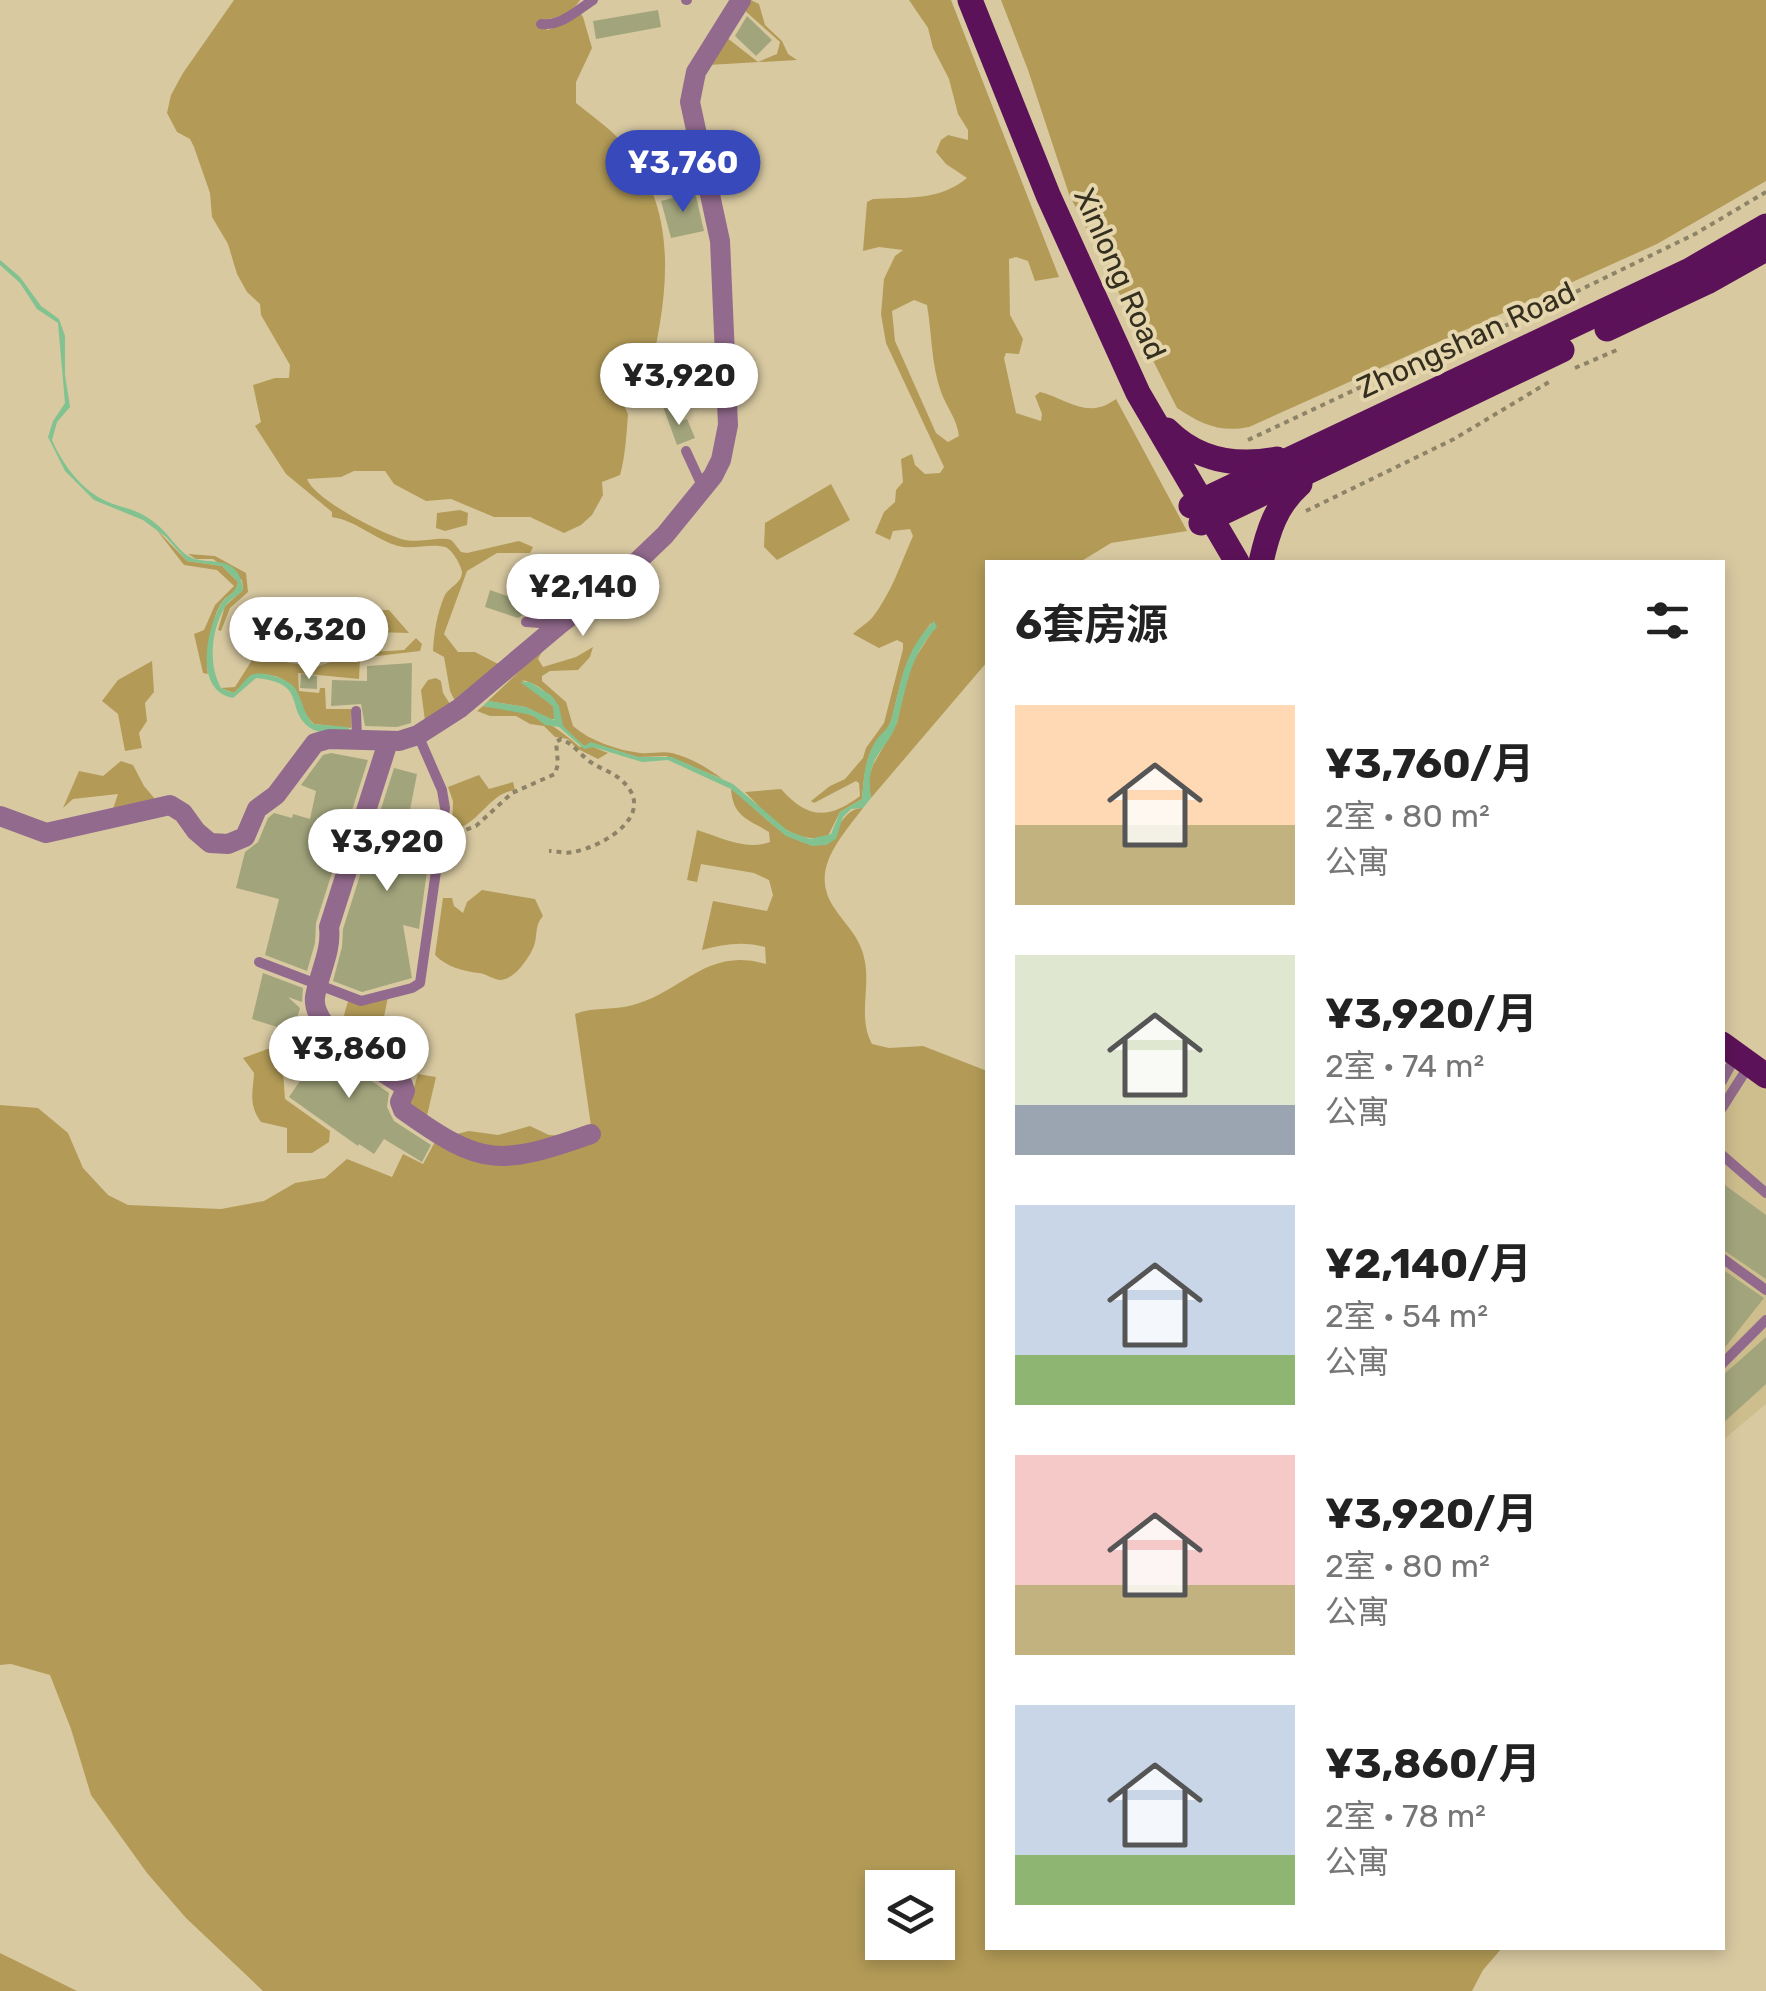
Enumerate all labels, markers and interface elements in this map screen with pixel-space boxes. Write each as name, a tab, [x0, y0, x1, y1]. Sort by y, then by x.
pin: ¥3,760	[602, 130, 764, 215]
text: ¥3,760	[627, 143, 739, 181]
street label: Xinlong Road	[1066, 183, 1174, 365]
street label: Zhongshan Road	[1351, 274, 1581, 406]
pin: ¥3,920	[598, 343, 760, 428]
text: ¥3,920	[622, 356, 736, 394]
pin: ¥2,140	[502, 554, 664, 639]
text: ¥2,140	[528, 567, 638, 605]
icon: filters	[1640, 593, 1695, 648]
pin: ¥6,320	[228, 597, 390, 682]
text: 6套房源	[1015, 600, 1168, 650]
text: ¥6,320	[251, 610, 367, 648]
text: ¥3,760/月	[1325, 739, 1534, 789]
icon: home	[1095, 745, 1215, 865]
text: 2室 · 80 m²	[1325, 797, 1490, 835]
pin: ¥3,920	[306, 809, 468, 894]
text: ¥3,920	[330, 822, 444, 860]
text: 公寓	[1325, 843, 1389, 881]
text: ¥3,920/月	[1325, 989, 1538, 1039]
icon: home	[1095, 995, 1215, 1115]
pin: ¥3,860	[268, 1016, 430, 1101]
text: ¥3,860	[291, 1029, 407, 1067]
text: 2室 · 74 m²	[1325, 1047, 1484, 1085]
text: 公寓	[1325, 1093, 1389, 1131]
text: ¥2,140/月	[1325, 1239, 1532, 1289]
icon: home	[1095, 1245, 1215, 1365]
text: 2室 · 54 m²	[1325, 1297, 1488, 1335]
text: 公寓	[1325, 1343, 1389, 1381]
text: ¥3,920/月	[1325, 1489, 1538, 1539]
icon: home	[1095, 1495, 1215, 1615]
text: 2室 · 80 m²	[1325, 1547, 1490, 1585]
text: 公寓	[1325, 1593, 1389, 1631]
text: ¥3,860/月	[1325, 1739, 1541, 1789]
icon: home	[1095, 1745, 1215, 1865]
text: 2室 · 78 m²	[1325, 1797, 1486, 1835]
text: 公寓	[1325, 1843, 1389, 1881]
map controls	[865, 1870, 955, 1960]
button: layers	[865, 1870, 955, 1960]

